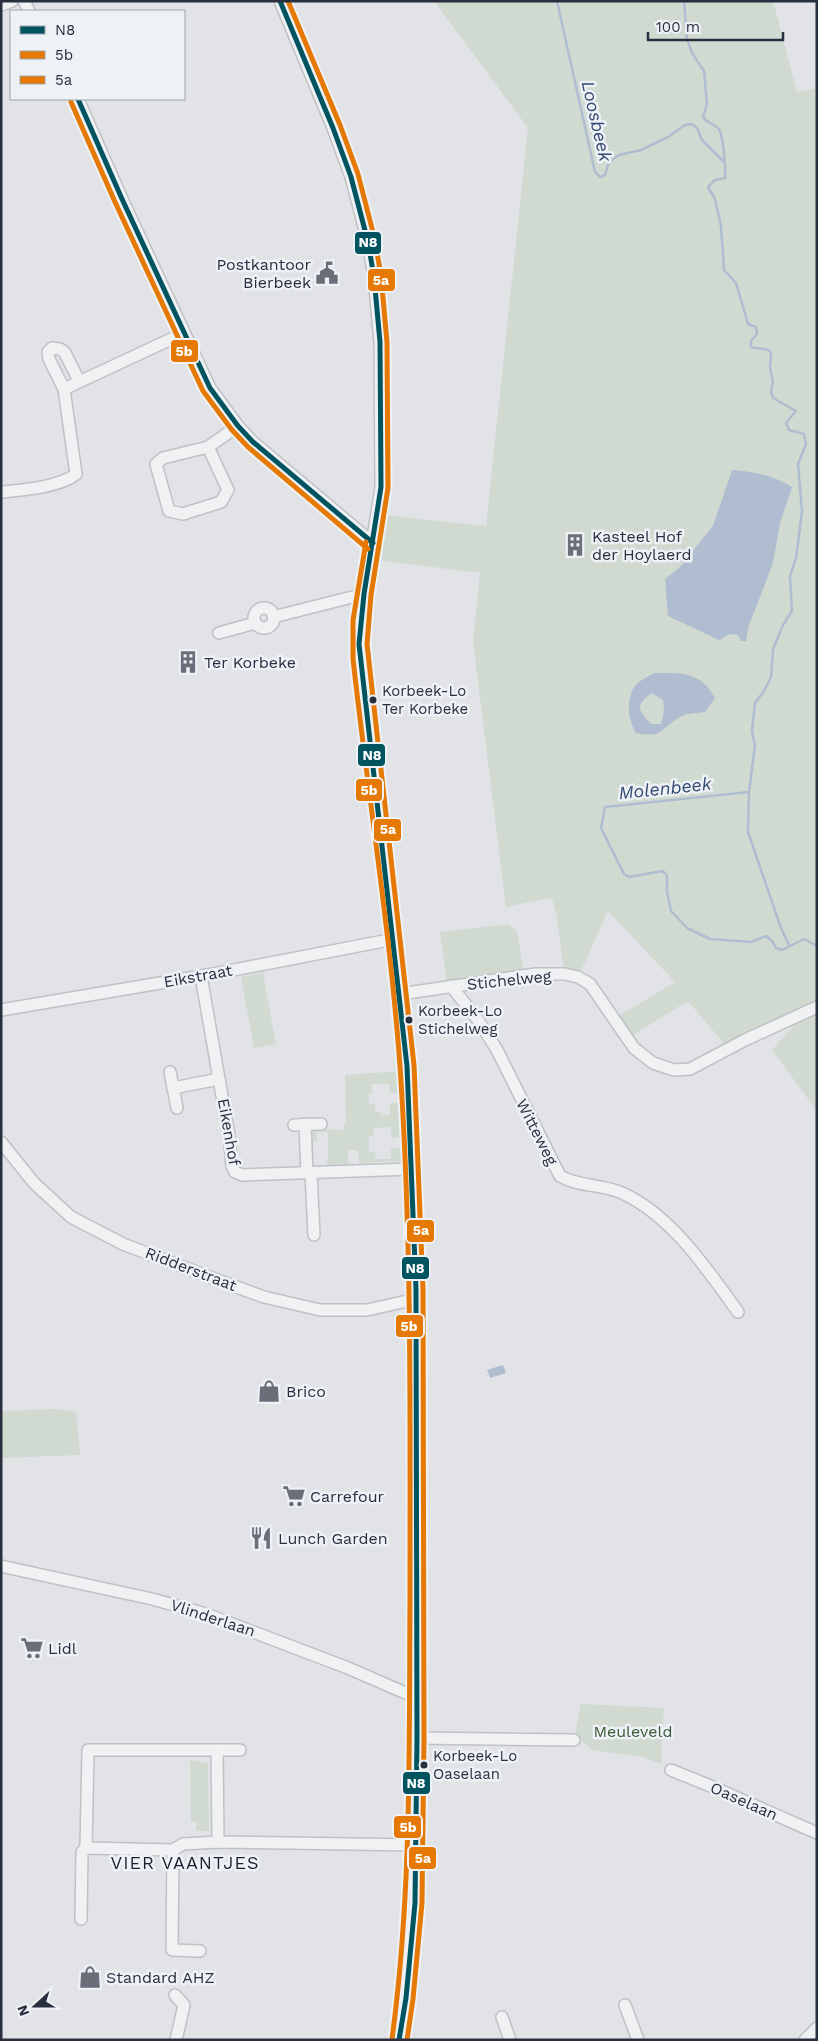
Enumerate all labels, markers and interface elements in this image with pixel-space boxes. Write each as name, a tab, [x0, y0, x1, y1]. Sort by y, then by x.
legend	[10, 10, 185, 100]
scale bar	[648, 10, 783, 42]
text: 100 m	[656, 18, 700, 36]
text: N8	[55, 21, 75, 39]
text: 5b	[55, 46, 73, 64]
text: 5a	[55, 71, 73, 89]
water label: Loosbeek	[578, 79, 617, 165]
line badge: N8	[354, 231, 382, 255]
text: N8	[358, 234, 378, 250]
place label: Postkantoor Bierbeek	[216, 255, 311, 292]
public building icon: Postkantoor Bierbeek	[314, 260, 340, 286]
line badge: 5a	[367, 268, 396, 292]
text: 5a	[373, 272, 390, 288]
line badge: 5b	[170, 339, 199, 363]
text: 5b	[176, 343, 193, 359]
place label: Kasteel Hof der Hoylaerd	[592, 527, 692, 564]
building icon: Kasteel Hof der Hoylaerd	[562, 532, 588, 558]
building icon: Ter Korbeke	[175, 649, 201, 675]
place label: Ter Korbeke	[204, 653, 296, 672]
place label: Korbeek-Lo Ter Korbeke	[382, 682, 468, 718]
marker: Korbeek-Lo Ter Korbeke	[368, 695, 378, 705]
line badge: N8	[357, 743, 386, 767]
text: N8	[362, 747, 382, 763]
water label: Molenbeek	[617, 773, 714, 803]
line badge: 5b	[355, 778, 383, 802]
text: 5b	[361, 782, 378, 798]
line badge: 5a	[373, 818, 402, 842]
text: 5a	[380, 821, 397, 837]
street label: Eikstraat	[162, 961, 234, 991]
street label: Stichelweg	[466, 966, 553, 994]
place label: Korbeek-Lo Stichelweg	[418, 1002, 502, 1038]
marker: Korbeek-Lo Stichelweg	[404, 1015, 414, 1025]
street label: Witteweg	[512, 1096, 562, 1169]
street label: Eikenhof	[214, 1097, 244, 1168]
line badge: 5a	[406, 1219, 435, 1243]
text: 5a	[413, 1222, 430, 1238]
street label: Ridderstraat	[143, 1243, 240, 1295]
line badge: N8	[401, 1256, 430, 1280]
text: N8	[405, 1260, 425, 1276]
line badge: 5b	[395, 1314, 424, 1338]
text: 5b	[401, 1318, 418, 1334]
shop icon: Brico	[256, 1378, 282, 1404]
place label: Brico	[286, 1382, 326, 1401]
supermarket icon: Carrefour	[281, 1483, 307, 1509]
place label: Carrefour	[310, 1487, 385, 1506]
restaurant icon: Lunch Garden	[248, 1525, 274, 1551]
place label: Lunch Garden	[278, 1529, 388, 1548]
street label: Vlinderlaan	[168, 1595, 258, 1641]
supermarket icon: Lidl	[19, 1635, 45, 1661]
place label: Lidl	[48, 1639, 77, 1658]
park label: Meuleveld	[593, 1722, 673, 1741]
place label: Korbeek-Lo Oaselaan	[433, 1747, 517, 1783]
marker: Korbeek-Lo Oaselaan	[419, 1760, 429, 1770]
line badge: N8	[402, 1771, 431, 1795]
text: N8	[406, 1775, 426, 1791]
street label: Oaselaan	[707, 1778, 781, 1824]
line badge: 5b	[393, 1815, 422, 1839]
text: 5b	[400, 1819, 417, 1835]
line badge: 5a	[408, 1846, 437, 1870]
text: 5a	[415, 1850, 432, 1866]
district label: VIER VAANTJES	[111, 1852, 259, 1873]
shop icon: Standard AHZ	[77, 1964, 103, 1990]
place label: Standard AHZ	[106, 1968, 215, 1987]
north arrow	[10, 1981, 60, 2031]
text: N	[14, 2003, 32, 2018]

